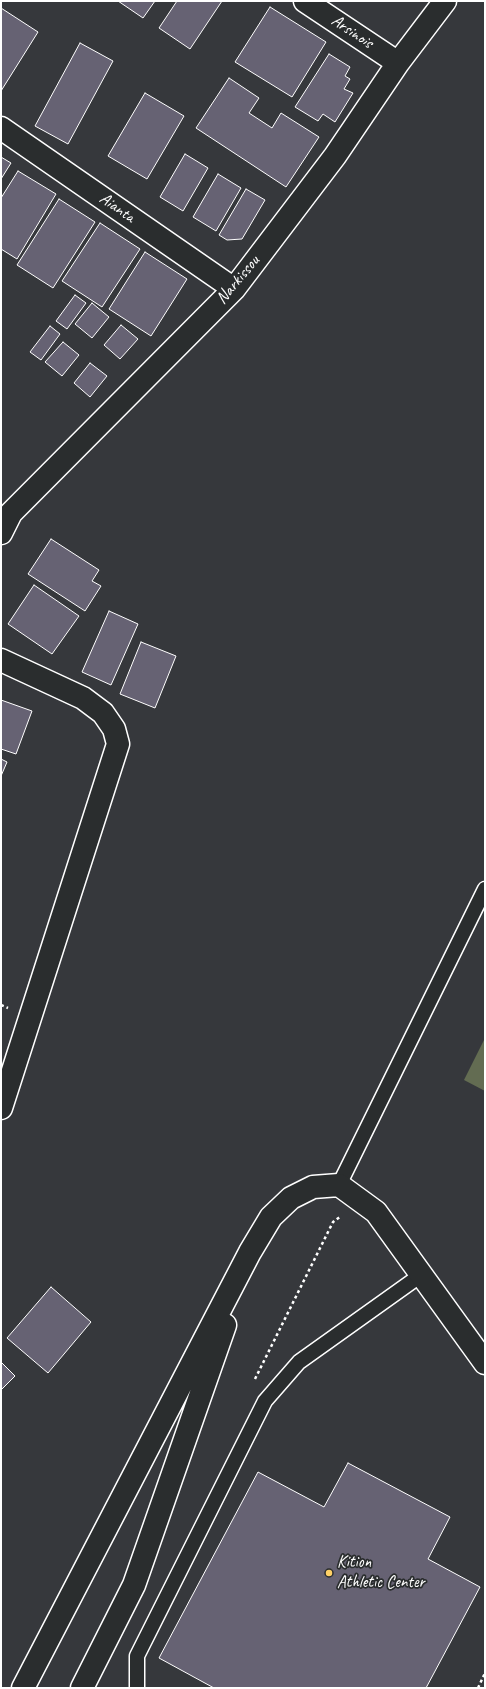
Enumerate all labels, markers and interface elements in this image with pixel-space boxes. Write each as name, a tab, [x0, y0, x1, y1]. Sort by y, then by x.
street label: Arsinois	[327, 11, 377, 53]
street label: Aianta	[95, 189, 139, 227]
street label: Narkissou	[212, 252, 264, 308]
place label: Kition Athletic Center	[337, 1553, 425, 1593]
marker: Kition Athletic Center	[324, 1568, 334, 1578]

